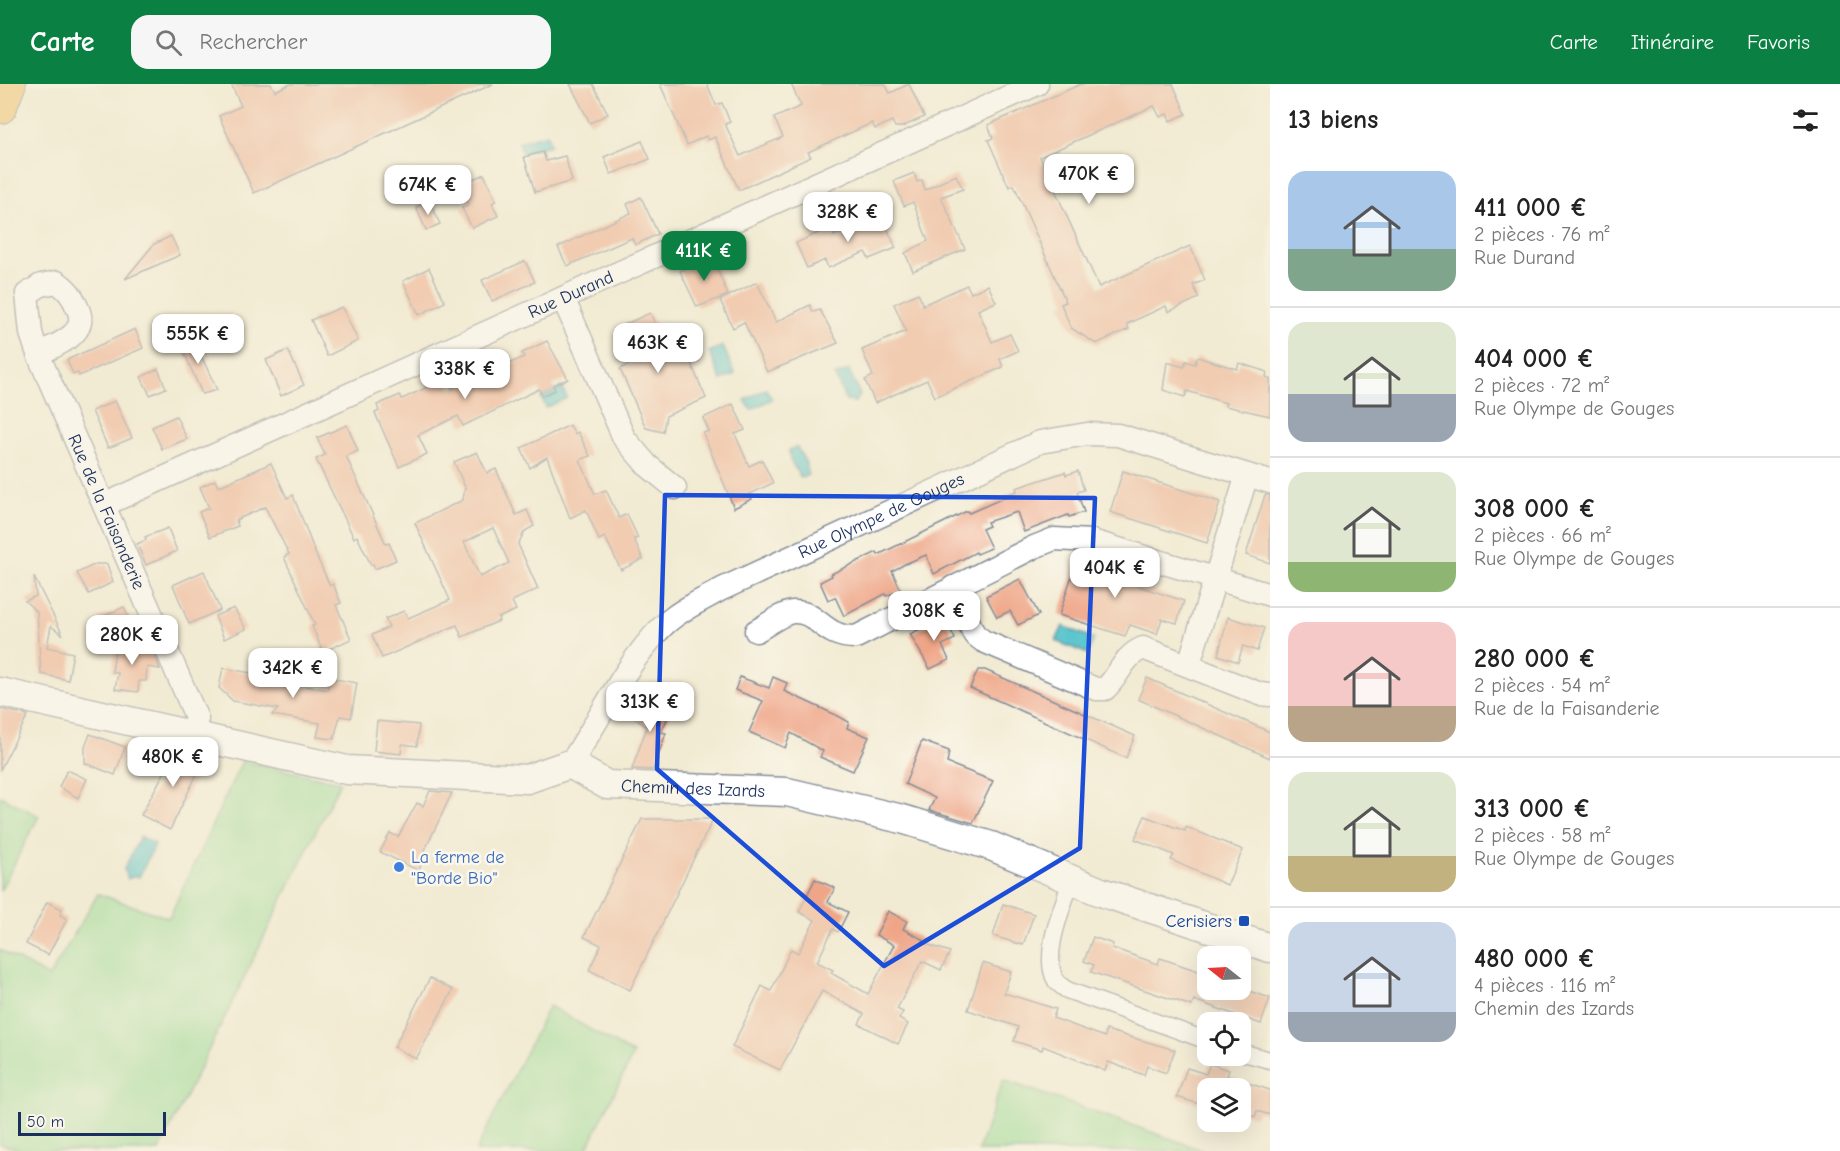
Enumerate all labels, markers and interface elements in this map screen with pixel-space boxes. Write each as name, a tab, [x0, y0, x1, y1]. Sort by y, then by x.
search box	[131, 15, 551, 69]
text: Carte	[30, 26, 95, 58]
icon: search	[152, 26, 185, 59]
text: Rechercher	[200, 29, 307, 55]
text: Carte	[1550, 30, 1598, 54]
text: Itinéraire	[1631, 30, 1714, 54]
text: Favoris	[1747, 30, 1810, 54]
icon: filters	[1789, 104, 1822, 137]
text: 13 biens	[1288, 105, 1378, 135]
pin: 470K €	[1040, 154, 1138, 205]
text: 470K €	[1058, 162, 1120, 185]
pin: 674K €	[379, 165, 477, 216]
text: 674K €	[398, 173, 458, 196]
pin: 328K €	[799, 192, 897, 243]
text: 411 000 €	[1474, 193, 1588, 223]
icon: home	[1336, 195, 1408, 267]
text: 328K €	[817, 200, 879, 223]
text: 2 pièces · 76 m²	[1474, 223, 1610, 246]
pin: 411K €	[655, 231, 753, 282]
text: 411K €	[675, 239, 733, 262]
text: Rue Durand	[1474, 246, 1575, 269]
street label: Rue Durand	[525, 266, 617, 323]
pin: 555K €	[149, 314, 247, 365]
text: 555K €	[166, 322, 230, 345]
pin: 463K €	[609, 323, 707, 374]
text: 463K €	[627, 331, 689, 354]
text: 404 000 €	[1474, 344, 1594, 374]
icon: home	[1336, 346, 1408, 418]
pin: 338K €	[416, 349, 514, 400]
text: 338K €	[434, 357, 496, 380]
text: 2 pièces · 72 m²	[1474, 374, 1609, 397]
text: Rue Olympe de Gouges	[1474, 397, 1674, 420]
street label: Rue de la Faisanderie	[64, 431, 150, 593]
street label: Rue Olympe de Gouges	[795, 468, 967, 563]
text: 308 000 €	[1474, 494, 1596, 524]
icon: home	[1336, 496, 1408, 568]
text: 2 pièces · 66 m²	[1474, 524, 1611, 547]
text: Rue Olympe de Gouges	[1474, 547, 1674, 570]
pin: 404K €	[1066, 548, 1164, 599]
text: 404K €	[1084, 556, 1146, 579]
pin: 308K €	[885, 591, 983, 642]
text: 308K €	[902, 599, 966, 622]
pin: 280K €	[83, 615, 181, 666]
text: 280K €	[100, 623, 164, 646]
text: 280 000 €	[1474, 644, 1596, 674]
icon: home	[1336, 646, 1408, 718]
pin: 342K €	[244, 648, 342, 699]
text: 342K €	[262, 656, 324, 679]
text: 2 pièces · 54 m²	[1474, 674, 1610, 697]
pin: 313K €	[601, 682, 699, 733]
text: 313K €	[620, 690, 680, 713]
text: Rue de la Faisanderie	[1474, 697, 1660, 720]
pin: 480K €	[124, 737, 222, 788]
text: 480K €	[141, 745, 205, 768]
street label: Chemin des Izards	[620, 775, 765, 802]
text: 313 000 €	[1474, 794, 1591, 824]
icon: home	[1336, 796, 1408, 868]
text: 2 pièces · 58 m²	[1474, 824, 1611, 847]
place label: La ferme de "Borde Bio"	[411, 847, 504, 889]
text: Rue Olympe de Gouges	[1474, 847, 1674, 870]
marker: La ferme de "Borde Bio"	[392, 860, 406, 874]
place label: Cerisiers	[1165, 911, 1232, 932]
marker: Cerisiers	[1237, 914, 1251, 928]
text: 480 000 €	[1474, 944, 1595, 974]
north arrow	[1197, 946, 1251, 1000]
map controls	[1197, 946, 1251, 1132]
icon: home	[1336, 946, 1408, 1018]
text: 4 pièces · 116 m²	[1474, 974, 1615, 997]
text: Chemin des Izards	[1474, 997, 1634, 1020]
button: locate	[1197, 1012, 1251, 1066]
button: layers	[1197, 1078, 1251, 1132]
scale bar	[18, 1109, 166, 1136]
text: 50 m	[27, 1113, 64, 1131]

